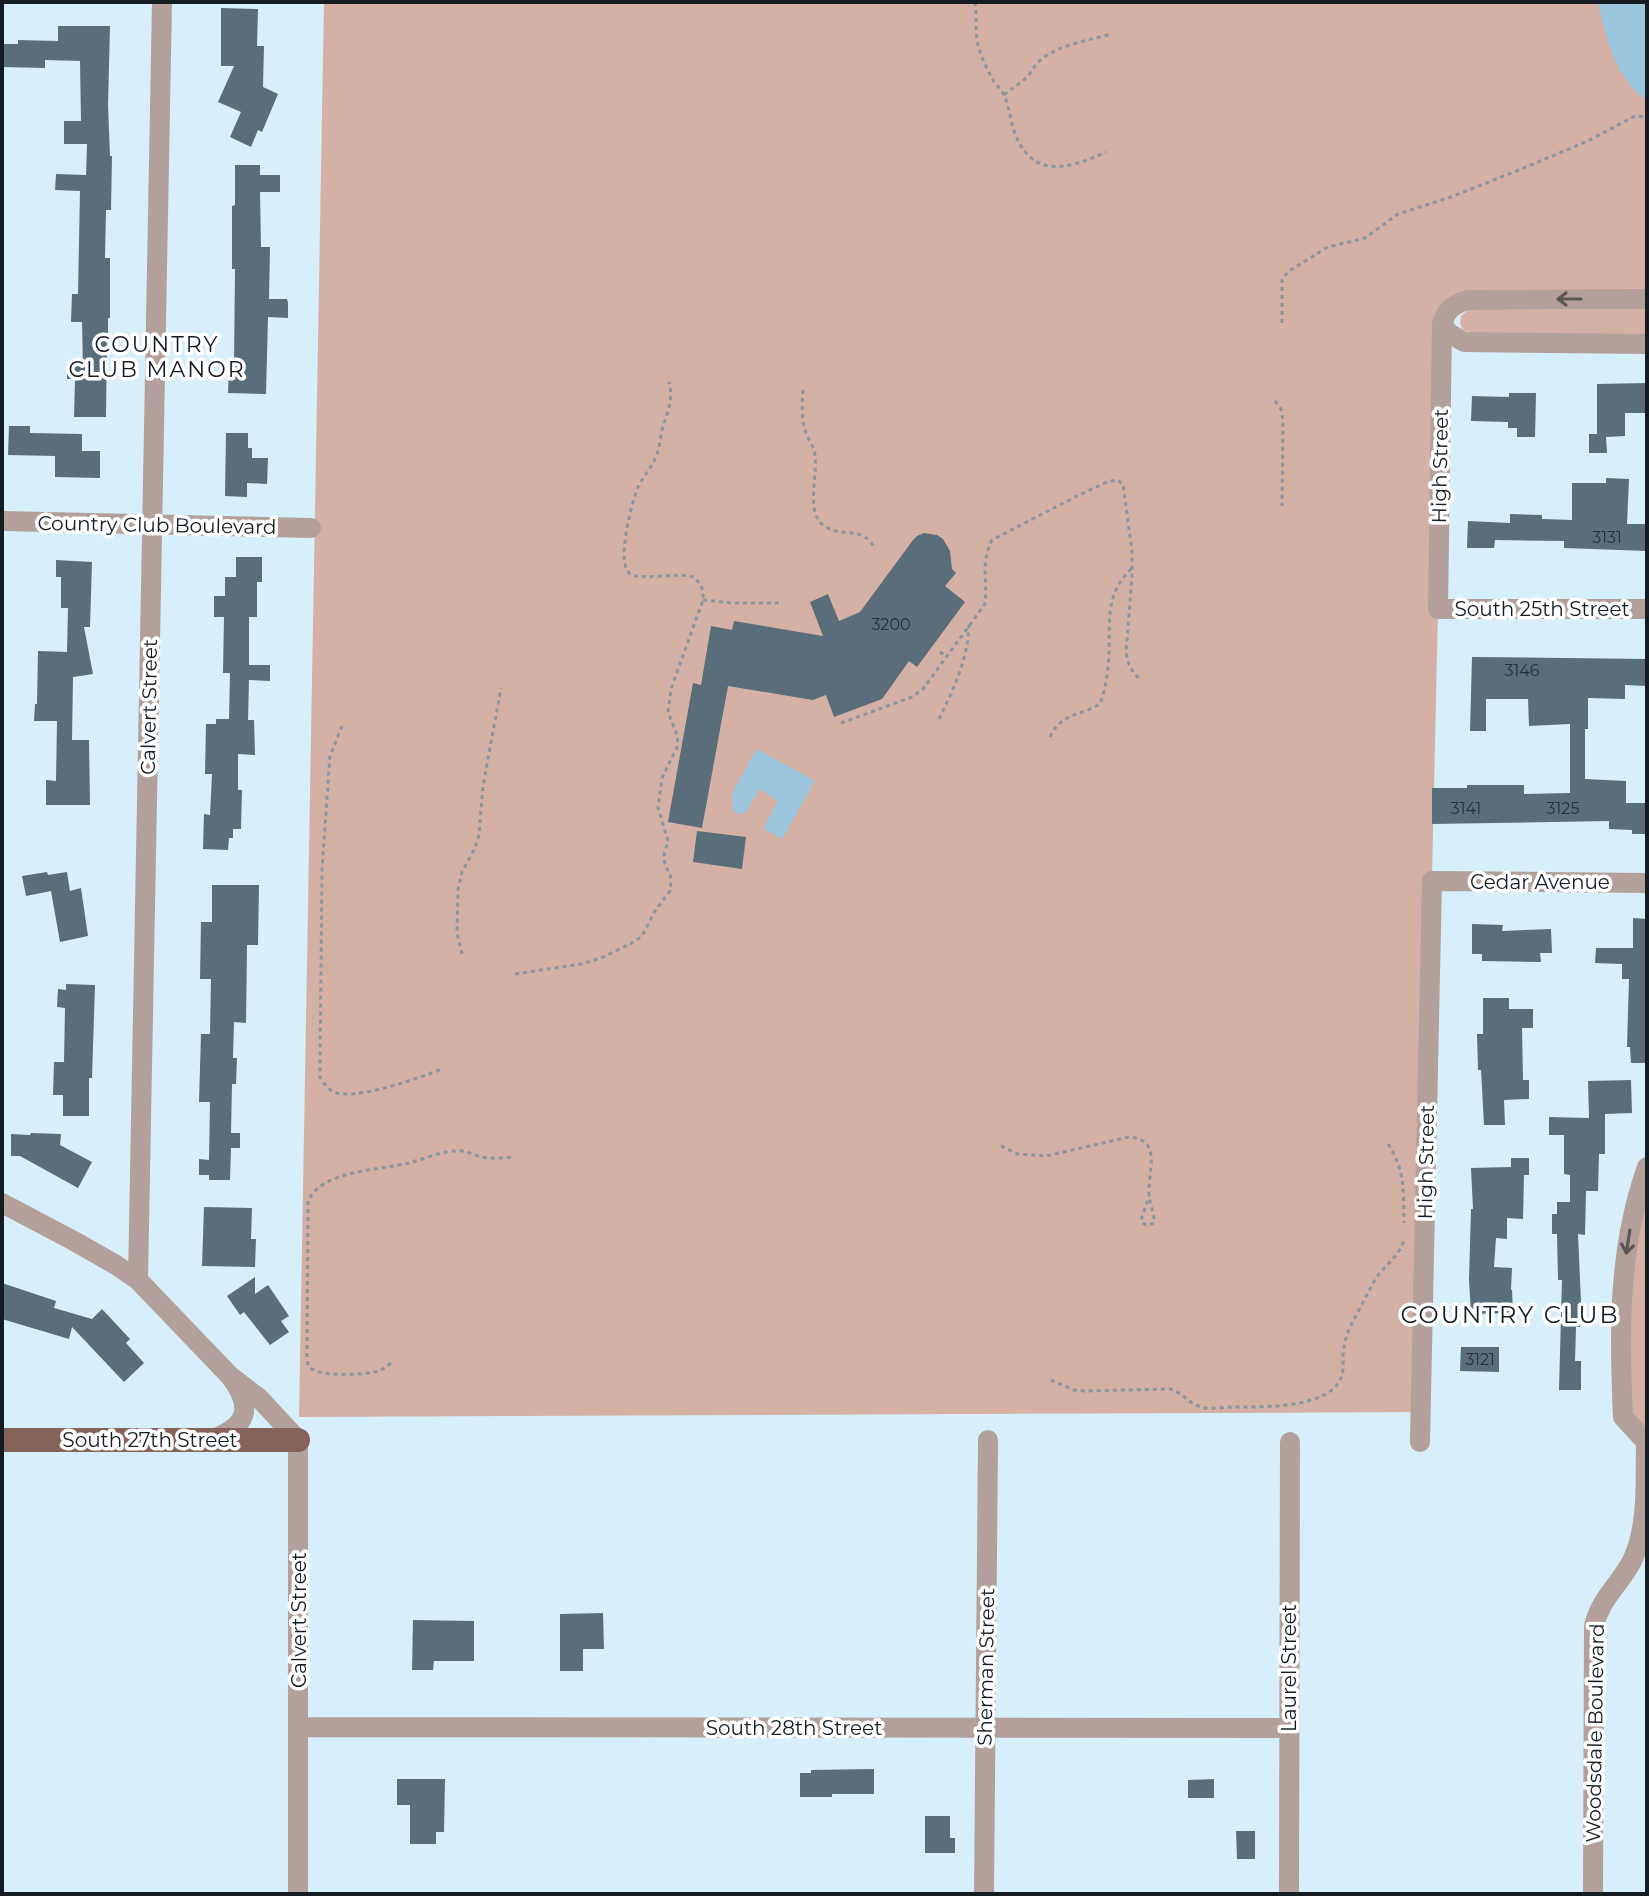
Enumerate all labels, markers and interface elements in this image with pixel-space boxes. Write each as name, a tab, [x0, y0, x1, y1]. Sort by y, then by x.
one-way arrow	[1556, 291, 1583, 307]
district label: COUNTRY CLUB MANOR	[68, 331, 246, 383]
street label: High Street	[1427, 409, 1453, 523]
street label: Country Club Boulevard	[37, 511, 277, 539]
house number: 3131	[1592, 528, 1622, 547]
street label: South 25th Street	[1454, 597, 1630, 621]
house number: 3200	[871, 615, 911, 634]
street label: Calvert Street	[136, 639, 162, 775]
house number: 3146	[1504, 661, 1540, 680]
house number: 3141	[1451, 799, 1481, 818]
house number: 3125	[1547, 799, 1579, 818]
street label: Cedar Avenue	[1470, 870, 1610, 894]
street label: High Street	[1413, 1105, 1439, 1219]
one-way arrow	[1619, 1229, 1634, 1254]
district label: COUNTRY CLUB	[1400, 1300, 1620, 1329]
house number: 3121	[1465, 1350, 1495, 1369]
street label: South 27th Street	[62, 1428, 238, 1452]
street label: Calvert Street	[287, 1552, 311, 1688]
street label: Sherman Street	[973, 1588, 999, 1746]
street label: Laurel Street	[1277, 1604, 1301, 1732]
street label: Woodsdale Boulevard	[1581, 1623, 1609, 1843]
street label: South 28th Street	[706, 1716, 882, 1740]

